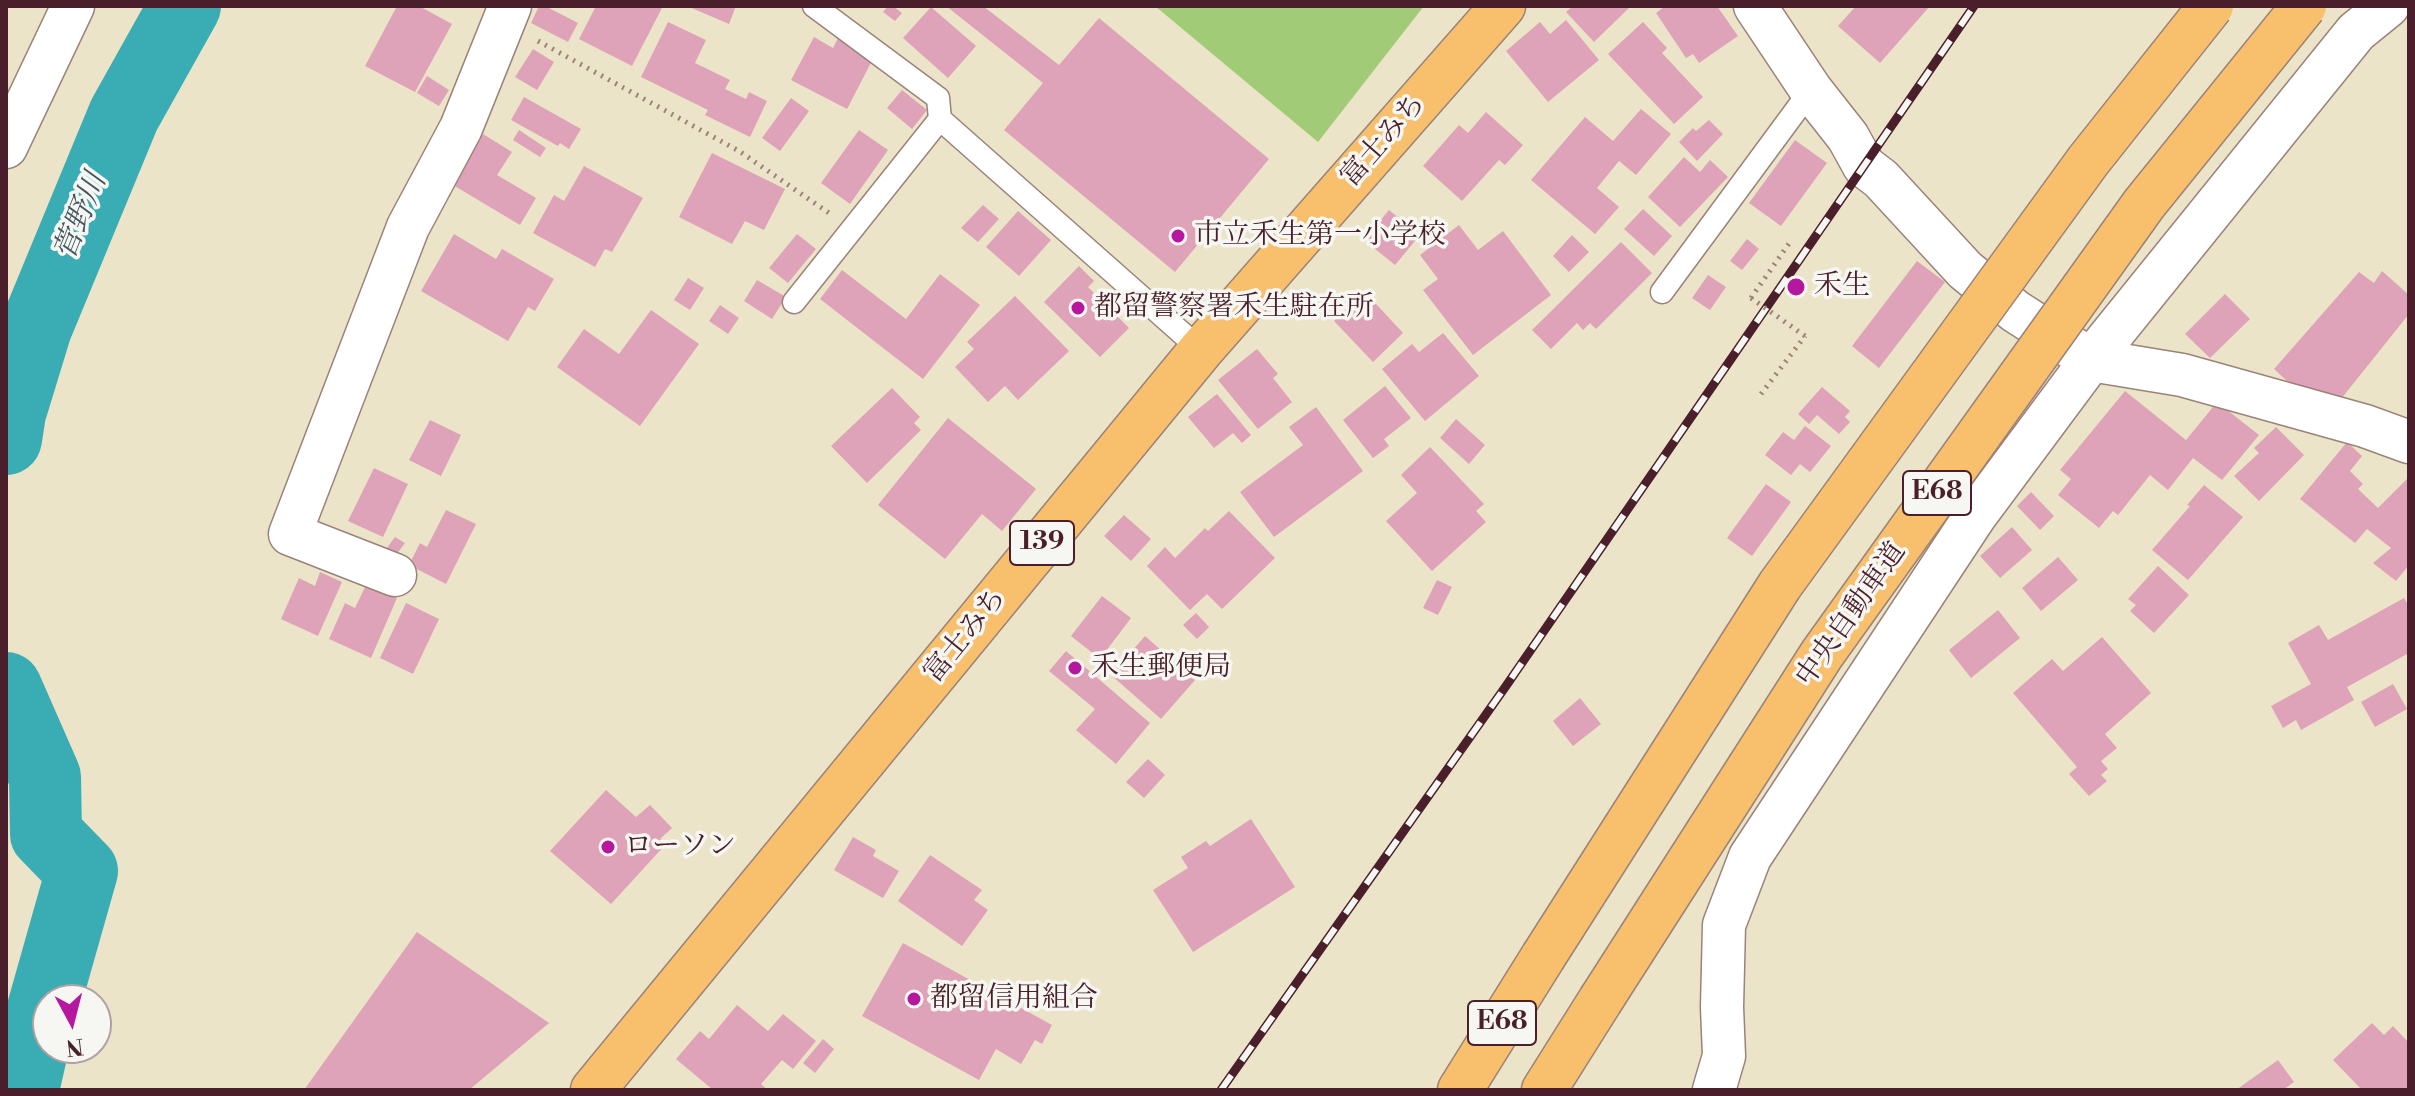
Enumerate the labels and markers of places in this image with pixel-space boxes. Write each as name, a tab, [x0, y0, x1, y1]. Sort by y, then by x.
place label: 市立禾生第一小学校	[1194, 219, 1446, 253]
marker: 市立禾生第一小学校	[1169, 227, 1187, 245]
place label: 禾生	[1814, 270, 1870, 304]
marker: 禾生	[1785, 276, 1807, 298]
place label: 都留警察署禾生駐在所	[1094, 291, 1374, 325]
marker: 都留警察署禾生駐在所	[1069, 299, 1087, 317]
place label: 禾生郵便局	[1091, 651, 1231, 685]
marker: 禾生郵便局	[1066, 659, 1084, 677]
place label: ローソン	[624, 830, 736, 864]
marker: ローソン	[599, 838, 617, 856]
place label: 都留信用組合	[930, 982, 1098, 1016]
marker: 都留信用組合	[905, 990, 923, 1008]

